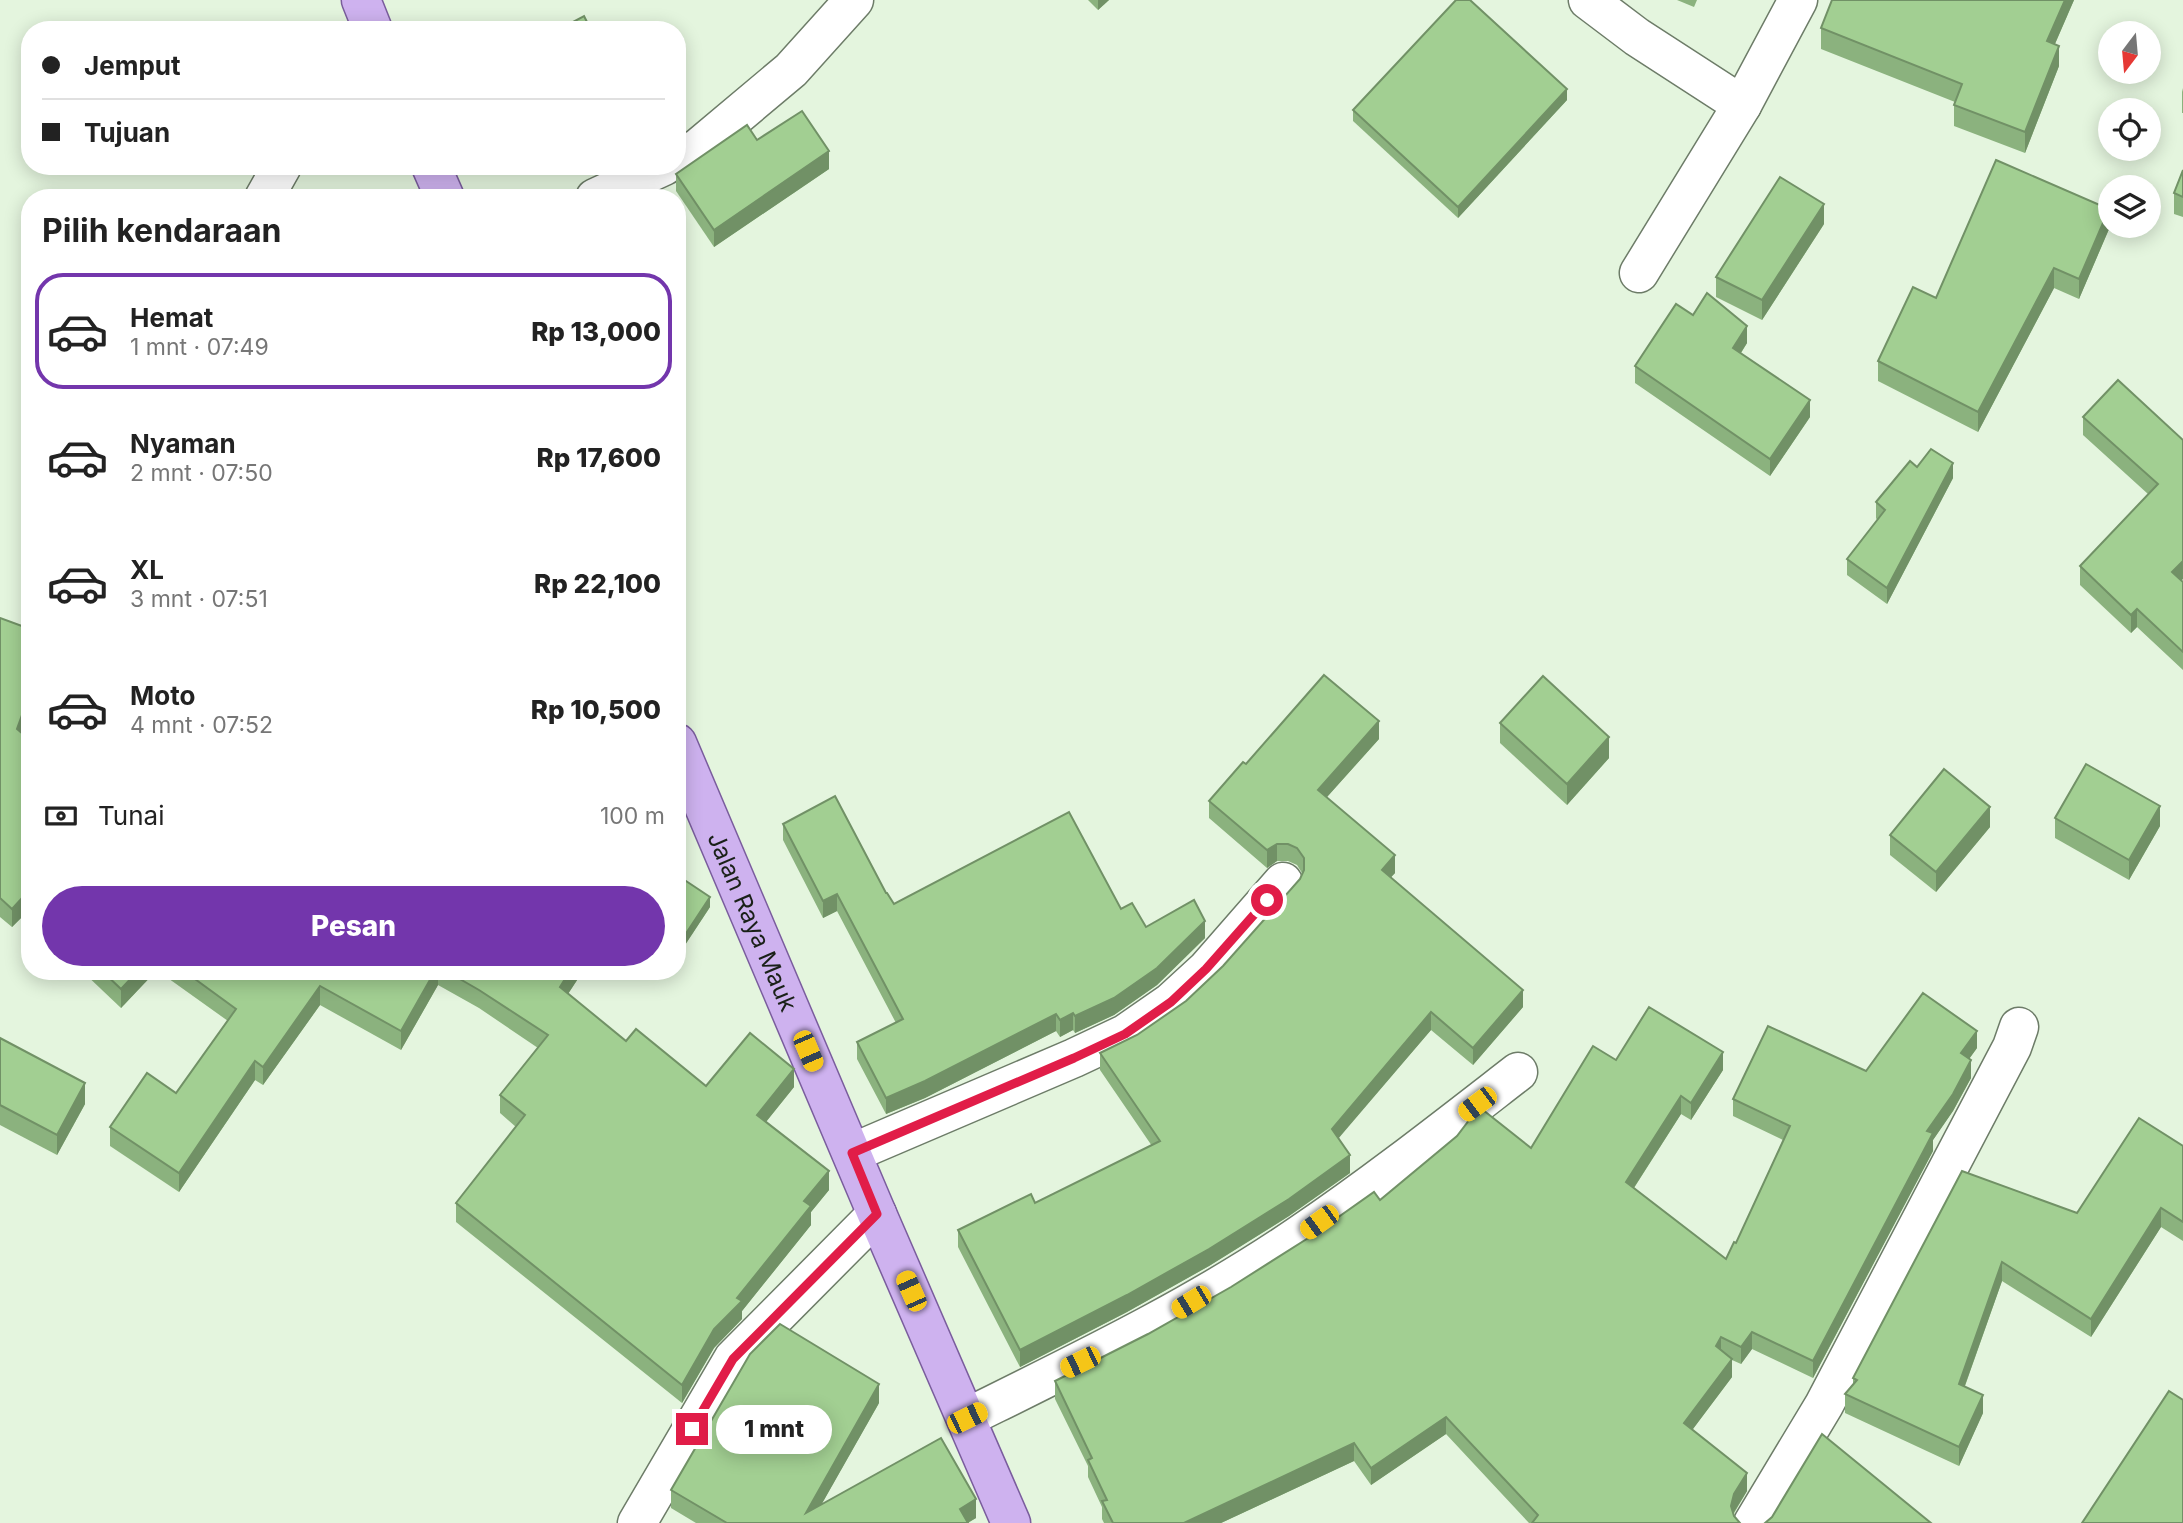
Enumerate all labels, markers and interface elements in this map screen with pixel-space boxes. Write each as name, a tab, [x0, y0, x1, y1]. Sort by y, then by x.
north arrow	[2098, 21, 2161, 84]
map controls	[2098, 21, 2161, 238]
text: Jemput	[84, 50, 181, 81]
button: locate	[2098, 98, 2161, 161]
text: Tujuan	[84, 117, 170, 148]
button: layers	[2098, 175, 2161, 238]
text: Pilih kendaraan	[42, 211, 282, 250]
icon: car	[46, 300, 109, 363]
text: Hemat	[130, 302, 213, 333]
text: Rp 13,000	[531, 316, 661, 347]
text: 1 mnt · 07:49	[130, 333, 269, 361]
icon: car	[46, 426, 109, 489]
text: Nyaman	[130, 428, 236, 459]
text: Rp 17,600	[536, 442, 661, 473]
text: 2 mnt · 07:50	[130, 459, 273, 487]
icon: car	[46, 552, 109, 615]
text: XL	[130, 554, 164, 585]
text: Rp 22,100	[534, 568, 661, 599]
text: 3 mnt · 07:51	[130, 585, 268, 613]
icon: car	[46, 678, 109, 741]
text: Moto	[130, 680, 195, 711]
text: Rp 10,500	[531, 694, 661, 725]
text: 4 mnt · 07:52	[130, 711, 273, 739]
icon: cash	[42, 797, 80, 835]
text: Tunai	[98, 800, 165, 831]
text: 100 m	[600, 802, 665, 830]
street label: Jalan Raya Mauk	[702, 828, 804, 1016]
route start	[1251, 884, 1283, 916]
button: Pesan	[42, 886, 665, 966]
car	[791, 1028, 826, 1074]
car	[1454, 1083, 1501, 1125]
car	[1296, 1201, 1343, 1243]
car	[893, 1268, 930, 1314]
car	[1168, 1282, 1215, 1322]
car	[1057, 1343, 1104, 1381]
car	[944, 1399, 991, 1437]
callout: 1 mnt	[716, 1404, 832, 1454]
route end	[676, 1413, 708, 1445]
text: 1 mnt	[744, 1415, 804, 1443]

